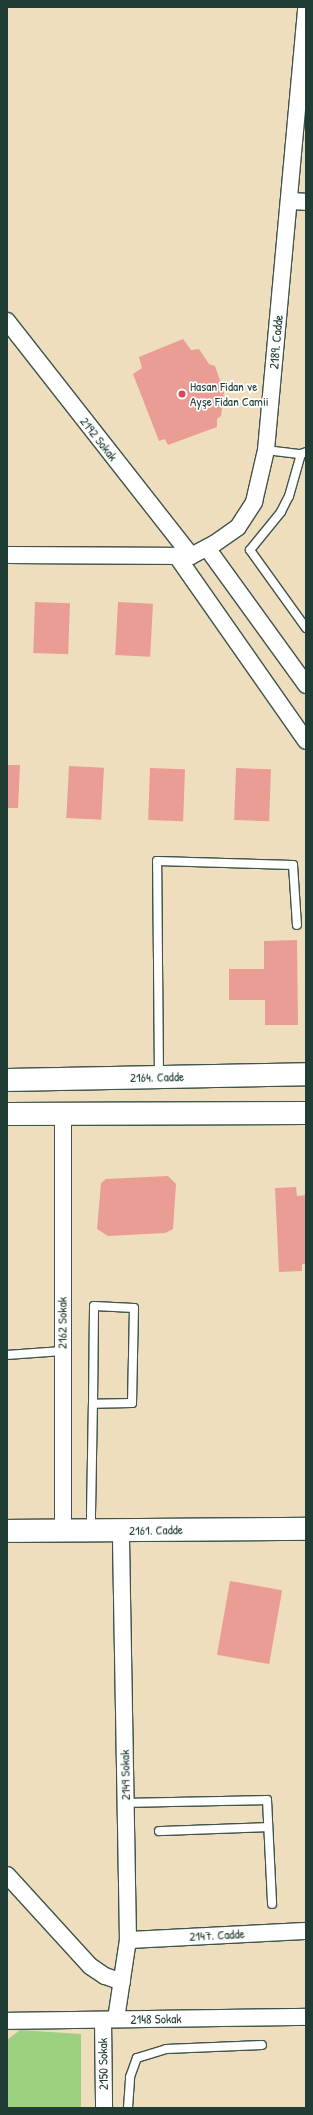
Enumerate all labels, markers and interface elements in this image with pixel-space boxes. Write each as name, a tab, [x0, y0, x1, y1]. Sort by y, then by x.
street label: 2189. Cadde	[266, 314, 286, 370]
place label: Hasan Fidan ve Ayşe Fidan Camii	[190, 379, 269, 410]
marker: Hasan Fidan ve Ayşe Fidan Camii	[177, 389, 187, 399]
street label: 2192 Sokak	[77, 414, 121, 464]
street label: 2164. Cadde	[130, 1069, 184, 1085]
street label: 2162 Sokak	[54, 1297, 70, 1349]
street label: 2161. Cadde	[129, 1522, 183, 1538]
street label: 2149 Sokak	[117, 1750, 133, 1800]
street label: 2147. Cadde	[189, 1926, 245, 1944]
street label: 2148 Sokak	[130, 2011, 182, 2027]
street label: 2150 Sokak	[95, 2038, 111, 2090]

